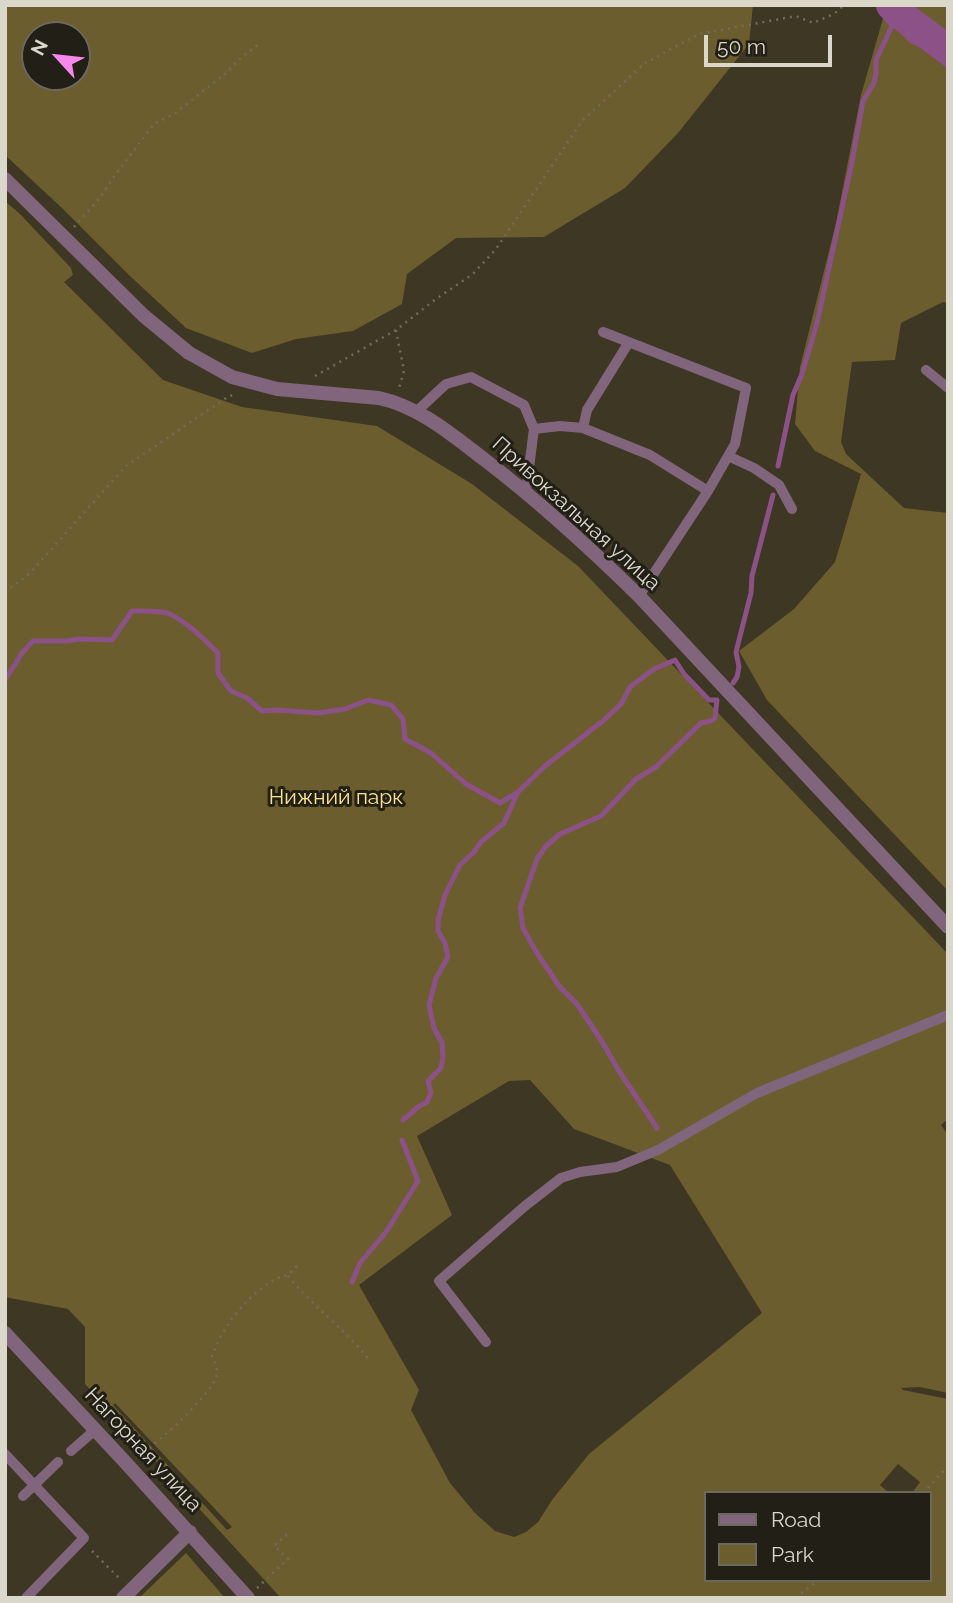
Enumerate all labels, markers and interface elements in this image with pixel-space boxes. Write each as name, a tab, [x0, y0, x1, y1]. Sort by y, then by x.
north arrow	[21, 21, 91, 91]
scale bar	[708, 21, 836, 65]
text: 50 m	[717, 34, 766, 59]
text: N	[26, 36, 52, 59]
street label: Привокзальная улица	[487, 432, 665, 596]
park label: Нижний парк	[269, 785, 403, 811]
street label: Нагорная улица	[79, 1383, 207, 1517]
legend	[704, 1491, 932, 1582]
text: Road	[771, 1507, 821, 1532]
text: Park	[771, 1542, 814, 1567]

